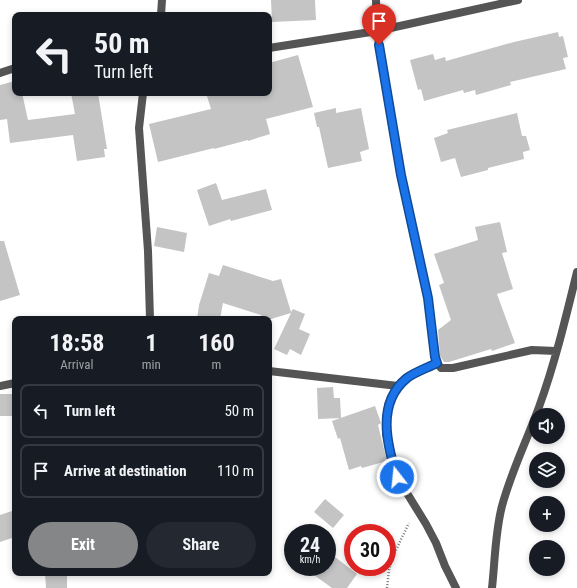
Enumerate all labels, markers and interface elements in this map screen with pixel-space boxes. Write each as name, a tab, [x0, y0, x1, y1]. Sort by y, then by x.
pin	[362, 4, 396, 45]
icon: arrive	[368, 10, 390, 32]
text: 50 m	[94, 27, 150, 60]
icon: left	[28, 28, 80, 80]
text: Turn left	[94, 61, 153, 82]
text: 18:58	[49, 329, 104, 357]
text: 1	[145, 329, 157, 357]
text: 160	[198, 329, 235, 357]
text: Arrival	[60, 357, 93, 372]
text: min	[142, 357, 161, 372]
text: m	[212, 357, 221, 372]
icon: left	[30, 400, 52, 422]
text: Turn left	[64, 402, 115, 420]
text: 50 m	[224, 402, 254, 420]
map controls	[529, 408, 565, 576]
button: sound	[529, 408, 565, 444]
button: layers	[529, 452, 565, 488]
position arrow	[376, 456, 418, 498]
icon: arrive	[30, 460, 52, 482]
text: Arrive at destination	[64, 462, 187, 480]
text: 110 m	[217, 462, 254, 480]
button: +	[529, 496, 565, 532]
button: Exit	[28, 522, 138, 568]
button: Share	[146, 522, 256, 568]
speed limit sign: 30	[344, 524, 396, 576]
text: 24	[300, 533, 320, 557]
button: −	[529, 540, 565, 576]
text: km/h	[300, 554, 320, 565]

